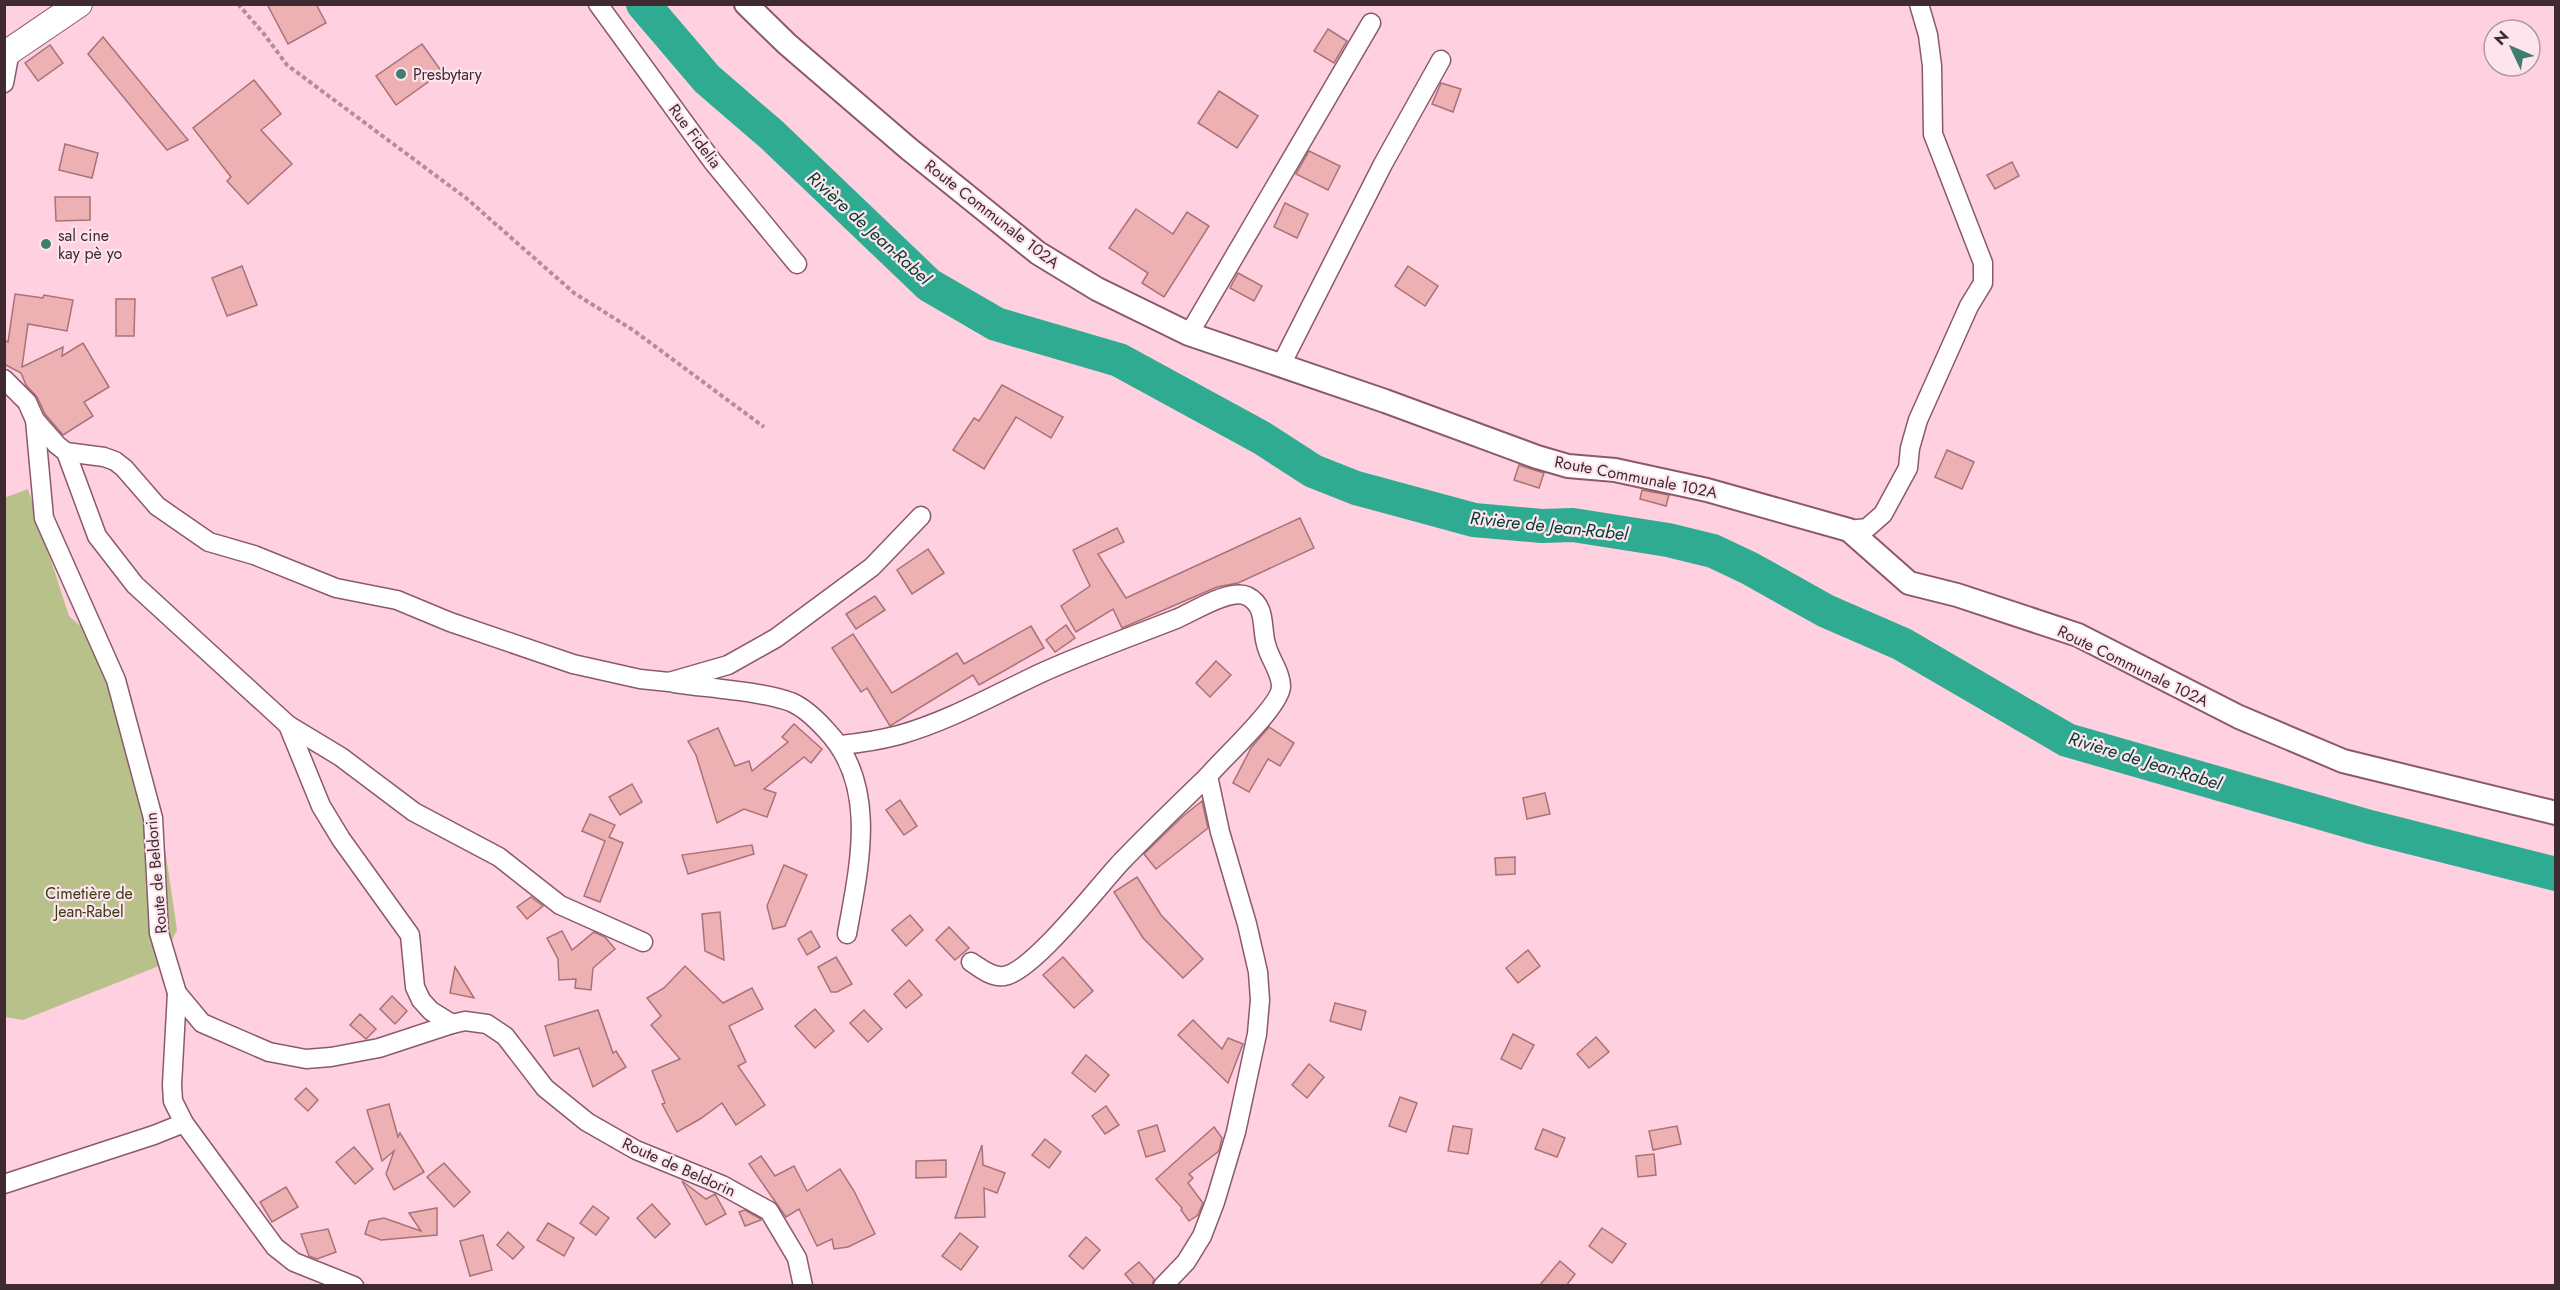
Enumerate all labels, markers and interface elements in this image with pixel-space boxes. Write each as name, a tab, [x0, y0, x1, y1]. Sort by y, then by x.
north arrow	[2482, 18, 2542, 78]
text: N	[2489, 25, 2514, 50]
place label: Presbytary	[413, 63, 483, 86]
marker: Presbytary	[394, 67, 408, 81]
street label: Rue Fidelia	[663, 99, 727, 173]
street label: Route Communale 102A	[920, 154, 1065, 274]
water label: Rivière de Jean-Rabel	[801, 165, 937, 291]
place label: sal cine kay pè yo	[58, 224, 122, 265]
marker: sal cine kay pè yo	[39, 237, 53, 251]
street label: Route Communale 102A	[1553, 450, 1720, 504]
water label: Rivière de Jean-Rabel	[1469, 505, 1630, 547]
street label: Route Communale 102A	[2054, 619, 2213, 713]
water label: Rivière de Jean-Rabel	[2065, 725, 2226, 797]
street label: Route de Beldorin	[139, 811, 173, 935]
park label: Cimetière de Jean-Rabel	[45, 882, 133, 923]
street label: Route de Beldorin	[619, 1132, 739, 1202]

